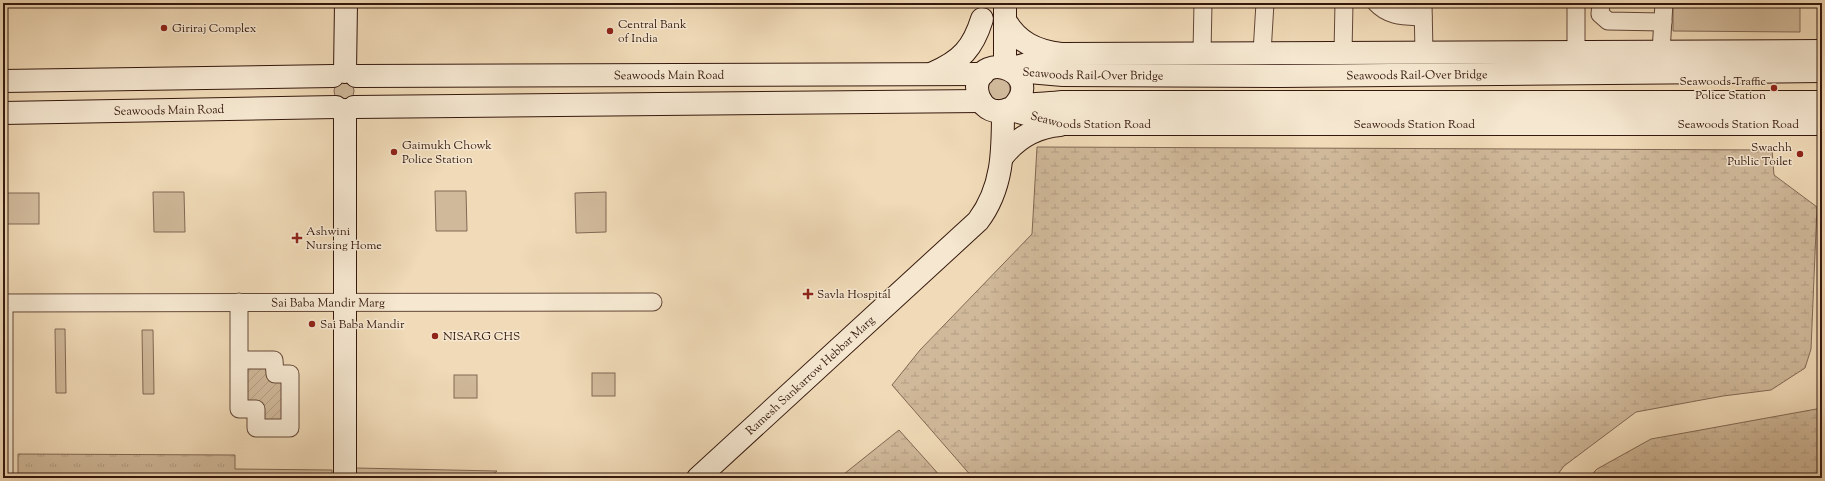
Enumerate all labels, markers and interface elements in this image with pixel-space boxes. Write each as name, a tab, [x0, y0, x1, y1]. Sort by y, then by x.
place label: Central Bank of India	[618, 16, 687, 48]
place label: Giriraj Complex	[172, 20, 257, 38]
marker: Giriraj Complex	[159, 23, 169, 33]
marker: Central Bank of India	[605, 26, 615, 36]
street label: Seawoods Rail-Over Bridge	[1021, 63, 1164, 85]
street label: Seawoods Rail-Over Bridge	[1346, 66, 1488, 85]
street label: Seawoods Main Road	[614, 67, 725, 85]
place label: Seawoods Traffic Police Station	[1680, 73, 1767, 105]
marker: Seawoods Traffic Police Station	[1769, 83, 1779, 93]
street label: Seawoods Main Road	[114, 101, 225, 121]
street label: Seawoods Station Road	[1028, 107, 1151, 134]
street label: Seawoods Station Road	[1354, 116, 1475, 134]
street label: Seawoods Station Road	[1678, 116, 1799, 134]
place label: Gaimukh Chowk Police Station	[402, 137, 492, 169]
place label: Swachh Public Toilet	[1727, 139, 1792, 171]
marker: Gaimukh Chowk Police Station	[389, 147, 399, 157]
marker: Swachh Public Toilet	[1795, 149, 1805, 159]
place label: Ashwini Nursing Home	[306, 223, 382, 255]
marker: Ashwini Nursing Home	[291, 232, 303, 244]
place label: Savla Hospital	[817, 286, 892, 304]
marker: Savla Hospital	[802, 288, 814, 300]
street label: Sai Baba Mandir Marg	[271, 294, 385, 313]
street label: Ramesh Sankarrow Hebbar Marg	[742, 312, 879, 440]
place label: Sai Baba Mandir	[320, 316, 405, 334]
marker: Sai Baba Mandir	[307, 319, 317, 329]
place label: NISARG CHS	[443, 328, 520, 346]
marker: NISARG CHS	[430, 331, 440, 341]

